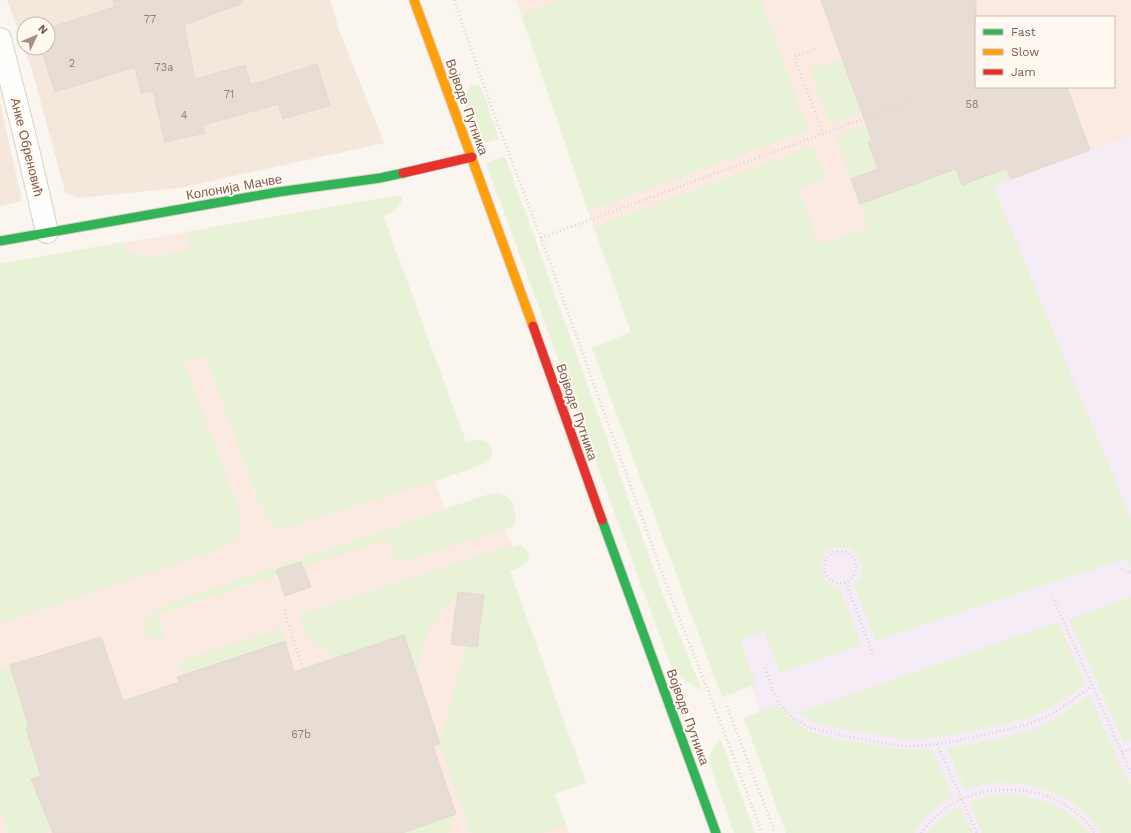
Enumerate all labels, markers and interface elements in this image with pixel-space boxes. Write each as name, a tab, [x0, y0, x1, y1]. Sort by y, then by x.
house number: 77	[144, 13, 156, 26]
north arrow	[16, 16, 56, 56]
legend	[975, 16, 1115, 88]
text: N	[35, 22, 50, 37]
text: Fast	[1011, 25, 1036, 39]
text: Slow	[1011, 45, 1039, 59]
house number: 2	[69, 57, 75, 70]
street label: Војводе Путника	[443, 57, 492, 158]
house number: 73a	[155, 61, 173, 74]
text: Jam	[1011, 65, 1036, 79]
house number: 71	[224, 88, 234, 101]
street label: Анке Обреновић	[7, 96, 47, 198]
house number: 58	[965, 98, 979, 111]
house number: 4	[181, 109, 188, 122]
street label: Колонија Мачве	[185, 171, 283, 203]
street label: Војводе Путника	[553, 362, 601, 463]
street label: Војводе Путника	[664, 667, 713, 768]
house number: 67b	[291, 728, 311, 741]

